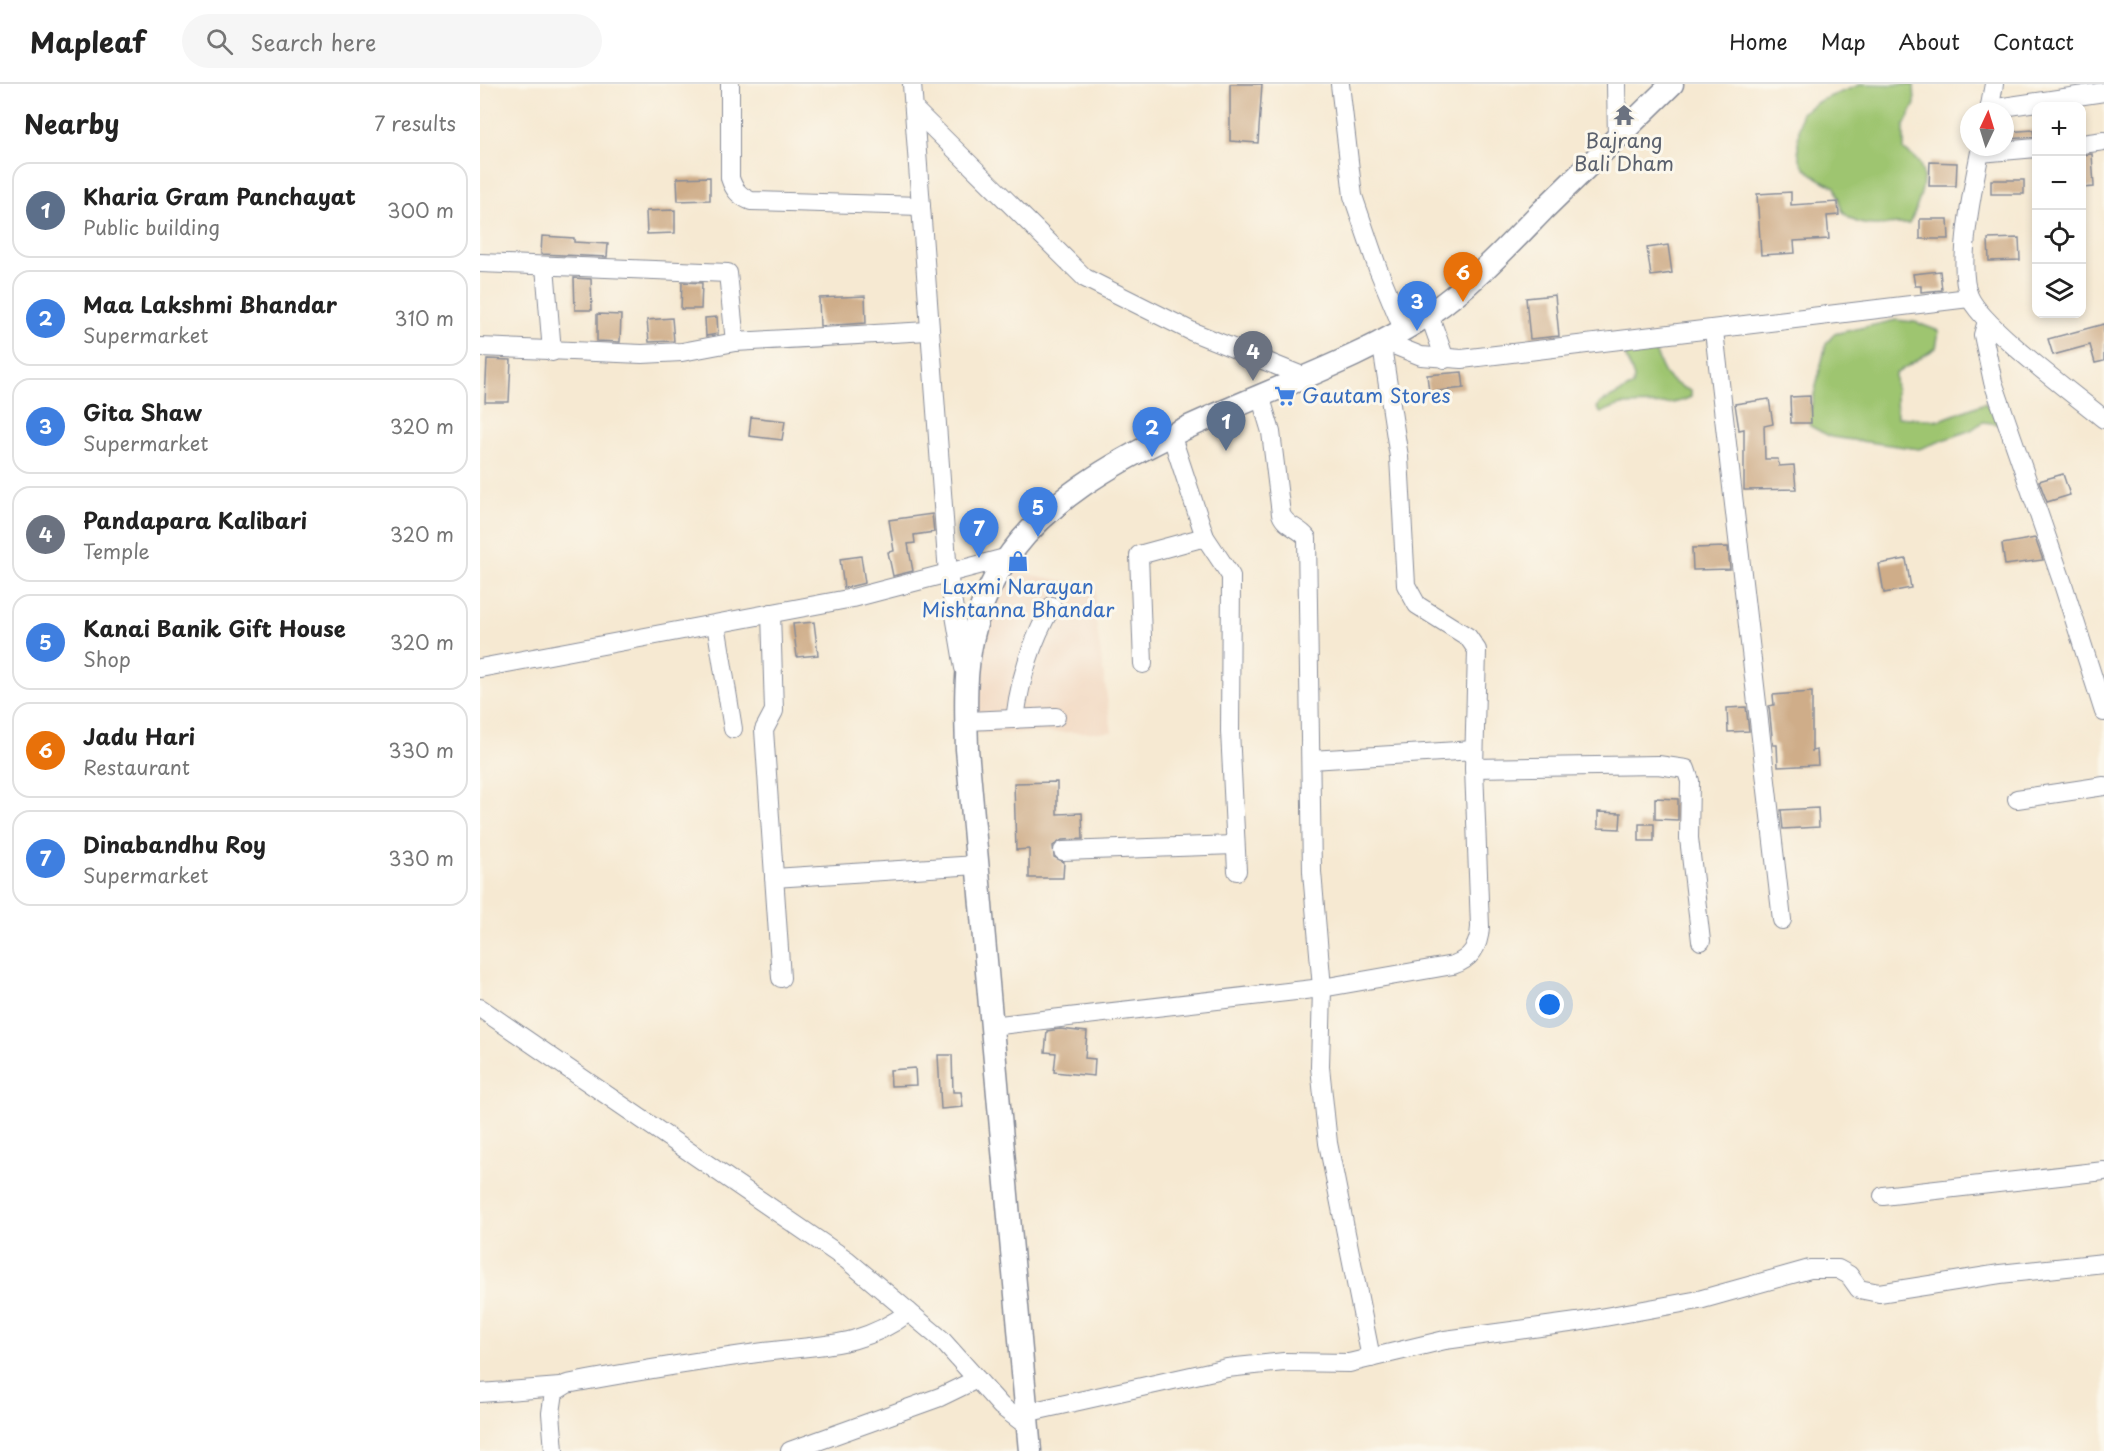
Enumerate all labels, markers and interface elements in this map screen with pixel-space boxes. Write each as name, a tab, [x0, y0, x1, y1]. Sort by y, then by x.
search box	[182, 14, 602, 68]
text: Mapleaf	[30, 20, 146, 63]
icon: search	[203, 25, 236, 58]
text: Search here	[251, 25, 376, 58]
text: Home	[1729, 25, 1788, 57]
text: Map	[1821, 25, 1866, 57]
text: About	[1899, 25, 1960, 57]
text: Contact	[1993, 25, 2074, 57]
north arrow	[1960, 102, 2014, 156]
map controls	[2032, 102, 2086, 318]
button: +	[2032, 102, 2086, 156]
temple icon: Bajrang Bali Dham	[1612, 103, 1636, 127]
text: Nearby	[24, 104, 119, 143]
text: 7 results	[374, 108, 456, 138]
place label: Bajrang Bali Dham	[1574, 125, 1674, 178]
button: −	[2032, 156, 2086, 210]
text: Kharia Gram Panchayat	[83, 179, 356, 212]
text: 1	[41, 195, 50, 225]
text: 300 m	[387, 195, 454, 225]
button: locate	[2032, 210, 2086, 264]
text: Public building	[83, 212, 220, 242]
pin: 6	[1444, 252, 1482, 302]
button: layers	[2032, 264, 2086, 318]
pin: 3	[1398, 282, 1436, 331]
text: Maa Lakshmi Bhandar	[83, 287, 337, 320]
text: 2	[38, 303, 53, 333]
text: 310 m	[394, 303, 454, 333]
text: Supermarket	[83, 320, 209, 350]
pin: 4	[1234, 332, 1272, 381]
place label: Gautam Stores	[1302, 380, 1451, 410]
supermarket icon: Gautam Stores	[1273, 384, 1297, 408]
text: Gita Shaw	[83, 395, 202, 428]
pin: 1	[1206, 402, 1246, 451]
pin: 2	[1132, 408, 1172, 457]
text: 3	[39, 411, 52, 441]
text: 320 m	[390, 411, 454, 441]
text: Supermarket	[83, 428, 209, 458]
pin: 5	[1018, 488, 1058, 537]
text: Pandapara Kalibari	[83, 503, 307, 536]
pin: 7	[960, 508, 998, 558]
text: 4	[39, 519, 52, 549]
text: 320 m	[390, 519, 454, 549]
text: Temple	[83, 536, 150, 566]
shop icon: Laxmi Narayan Mishtanna Bhandar	[1006, 549, 1030, 573]
place label: Laxmi Narayan Mishtanna Bhandar	[922, 571, 1115, 624]
text: Kanai Banik Gift House	[83, 611, 346, 644]
text: 5	[39, 627, 52, 657]
text: 320 m	[390, 627, 454, 657]
text: Shop	[83, 644, 131, 674]
text: Jadu Hari	[83, 719, 195, 752]
text: 6	[38, 735, 53, 765]
text: 330 m	[388, 735, 454, 765]
text: Restaurant	[83, 752, 190, 782]
text: Dinabandhu Roy	[83, 827, 266, 860]
text: 7	[40, 843, 51, 873]
text: 330 m	[388, 843, 454, 873]
text: Supermarket	[83, 860, 209, 890]
your location	[1535, 990, 1564, 1019]

